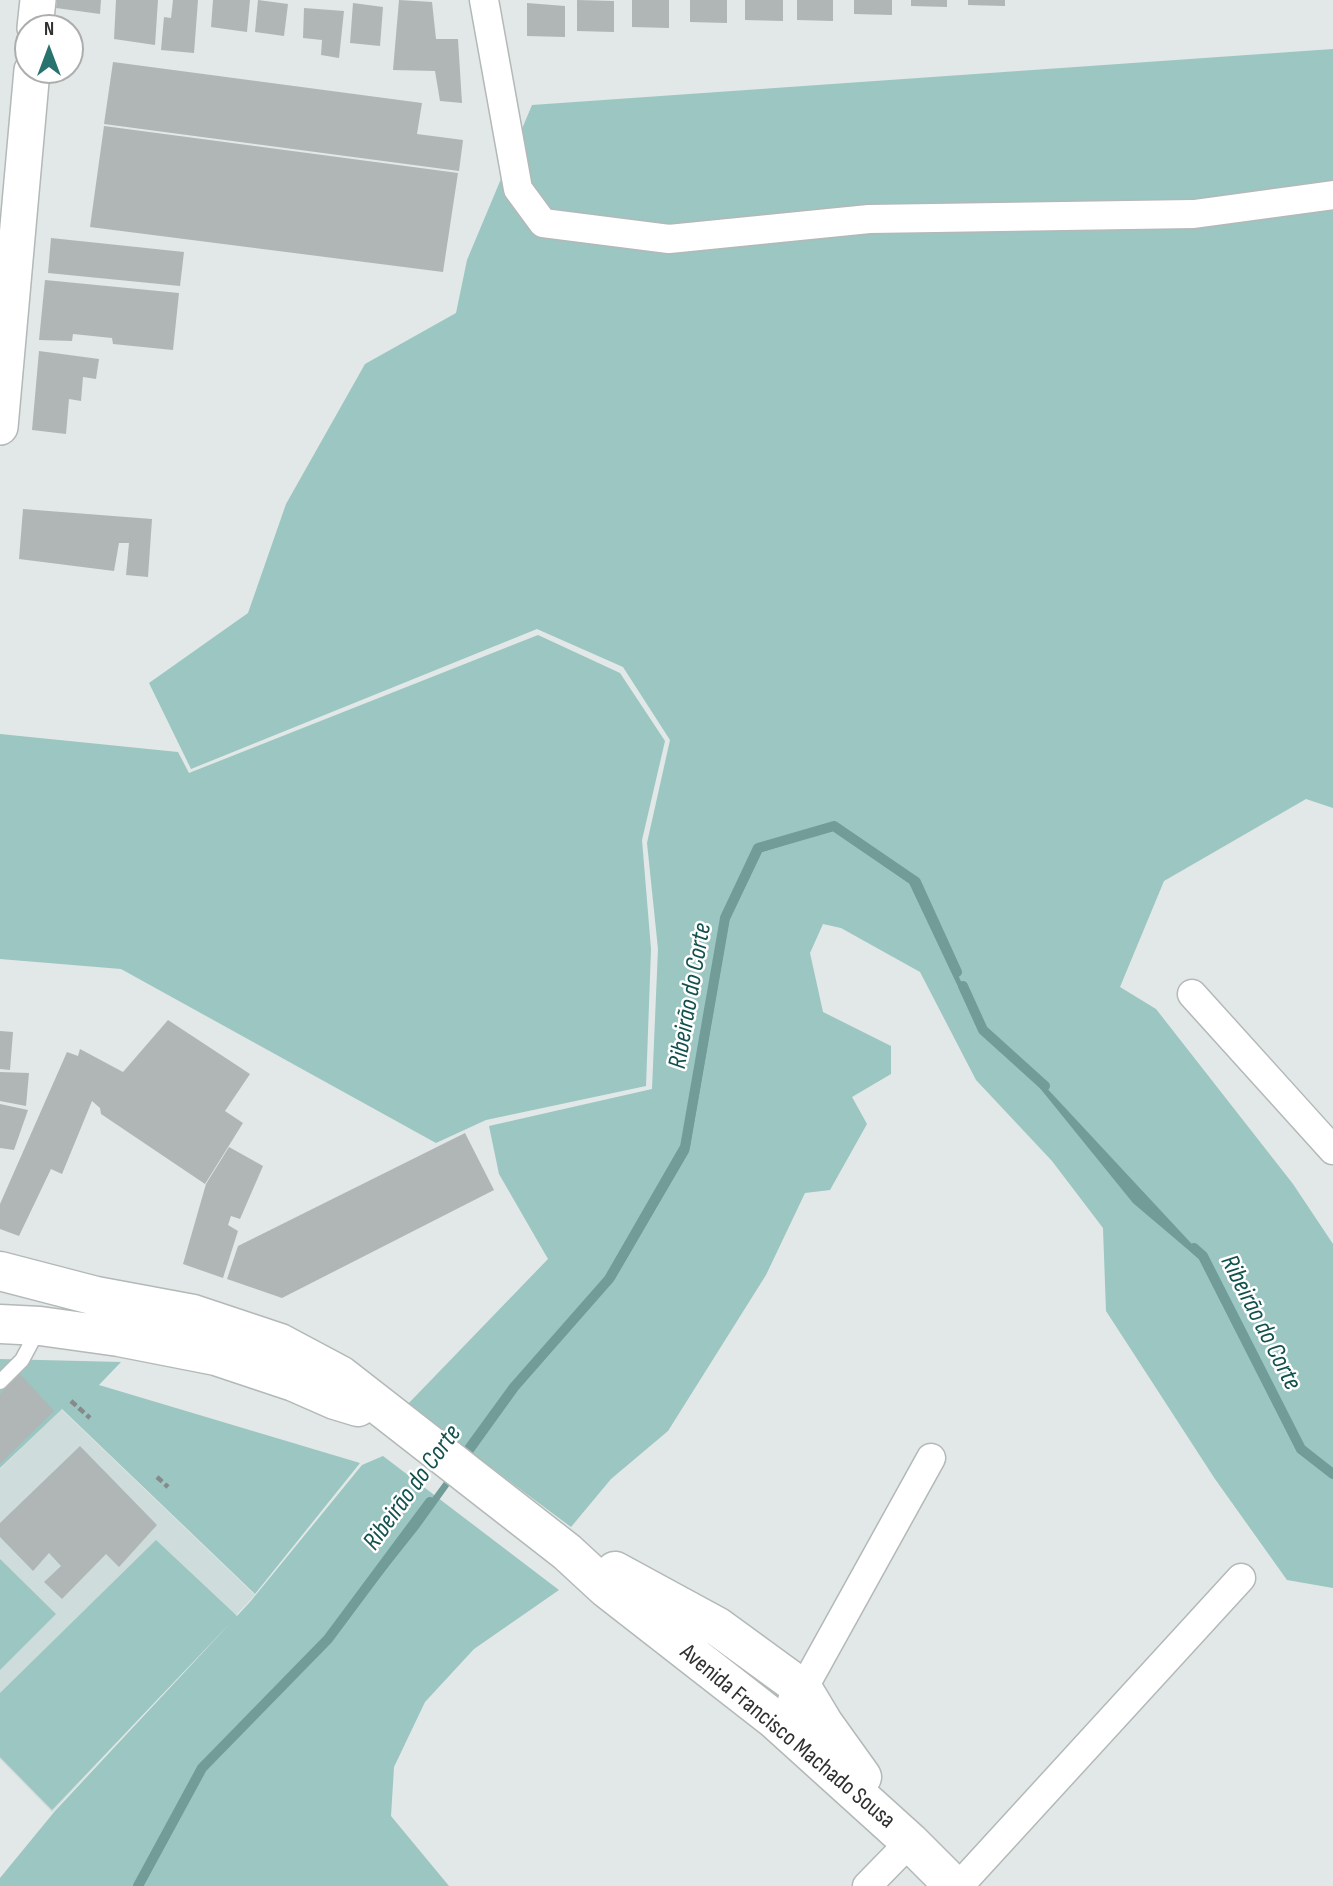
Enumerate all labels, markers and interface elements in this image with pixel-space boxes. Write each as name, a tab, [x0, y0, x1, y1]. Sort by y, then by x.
north arrow	[14, 14, 84, 84]
text: N	[44, 18, 54, 41]
water label: Ribeirão do Corte	[663, 921, 719, 1071]
water label: Ribeirão do Corte	[1213, 1250, 1307, 1396]
water label: Ribeirão do Corte	[357, 1419, 469, 1557]
street label: Avenida Francisco Machado Sousa	[674, 1639, 900, 1835]

